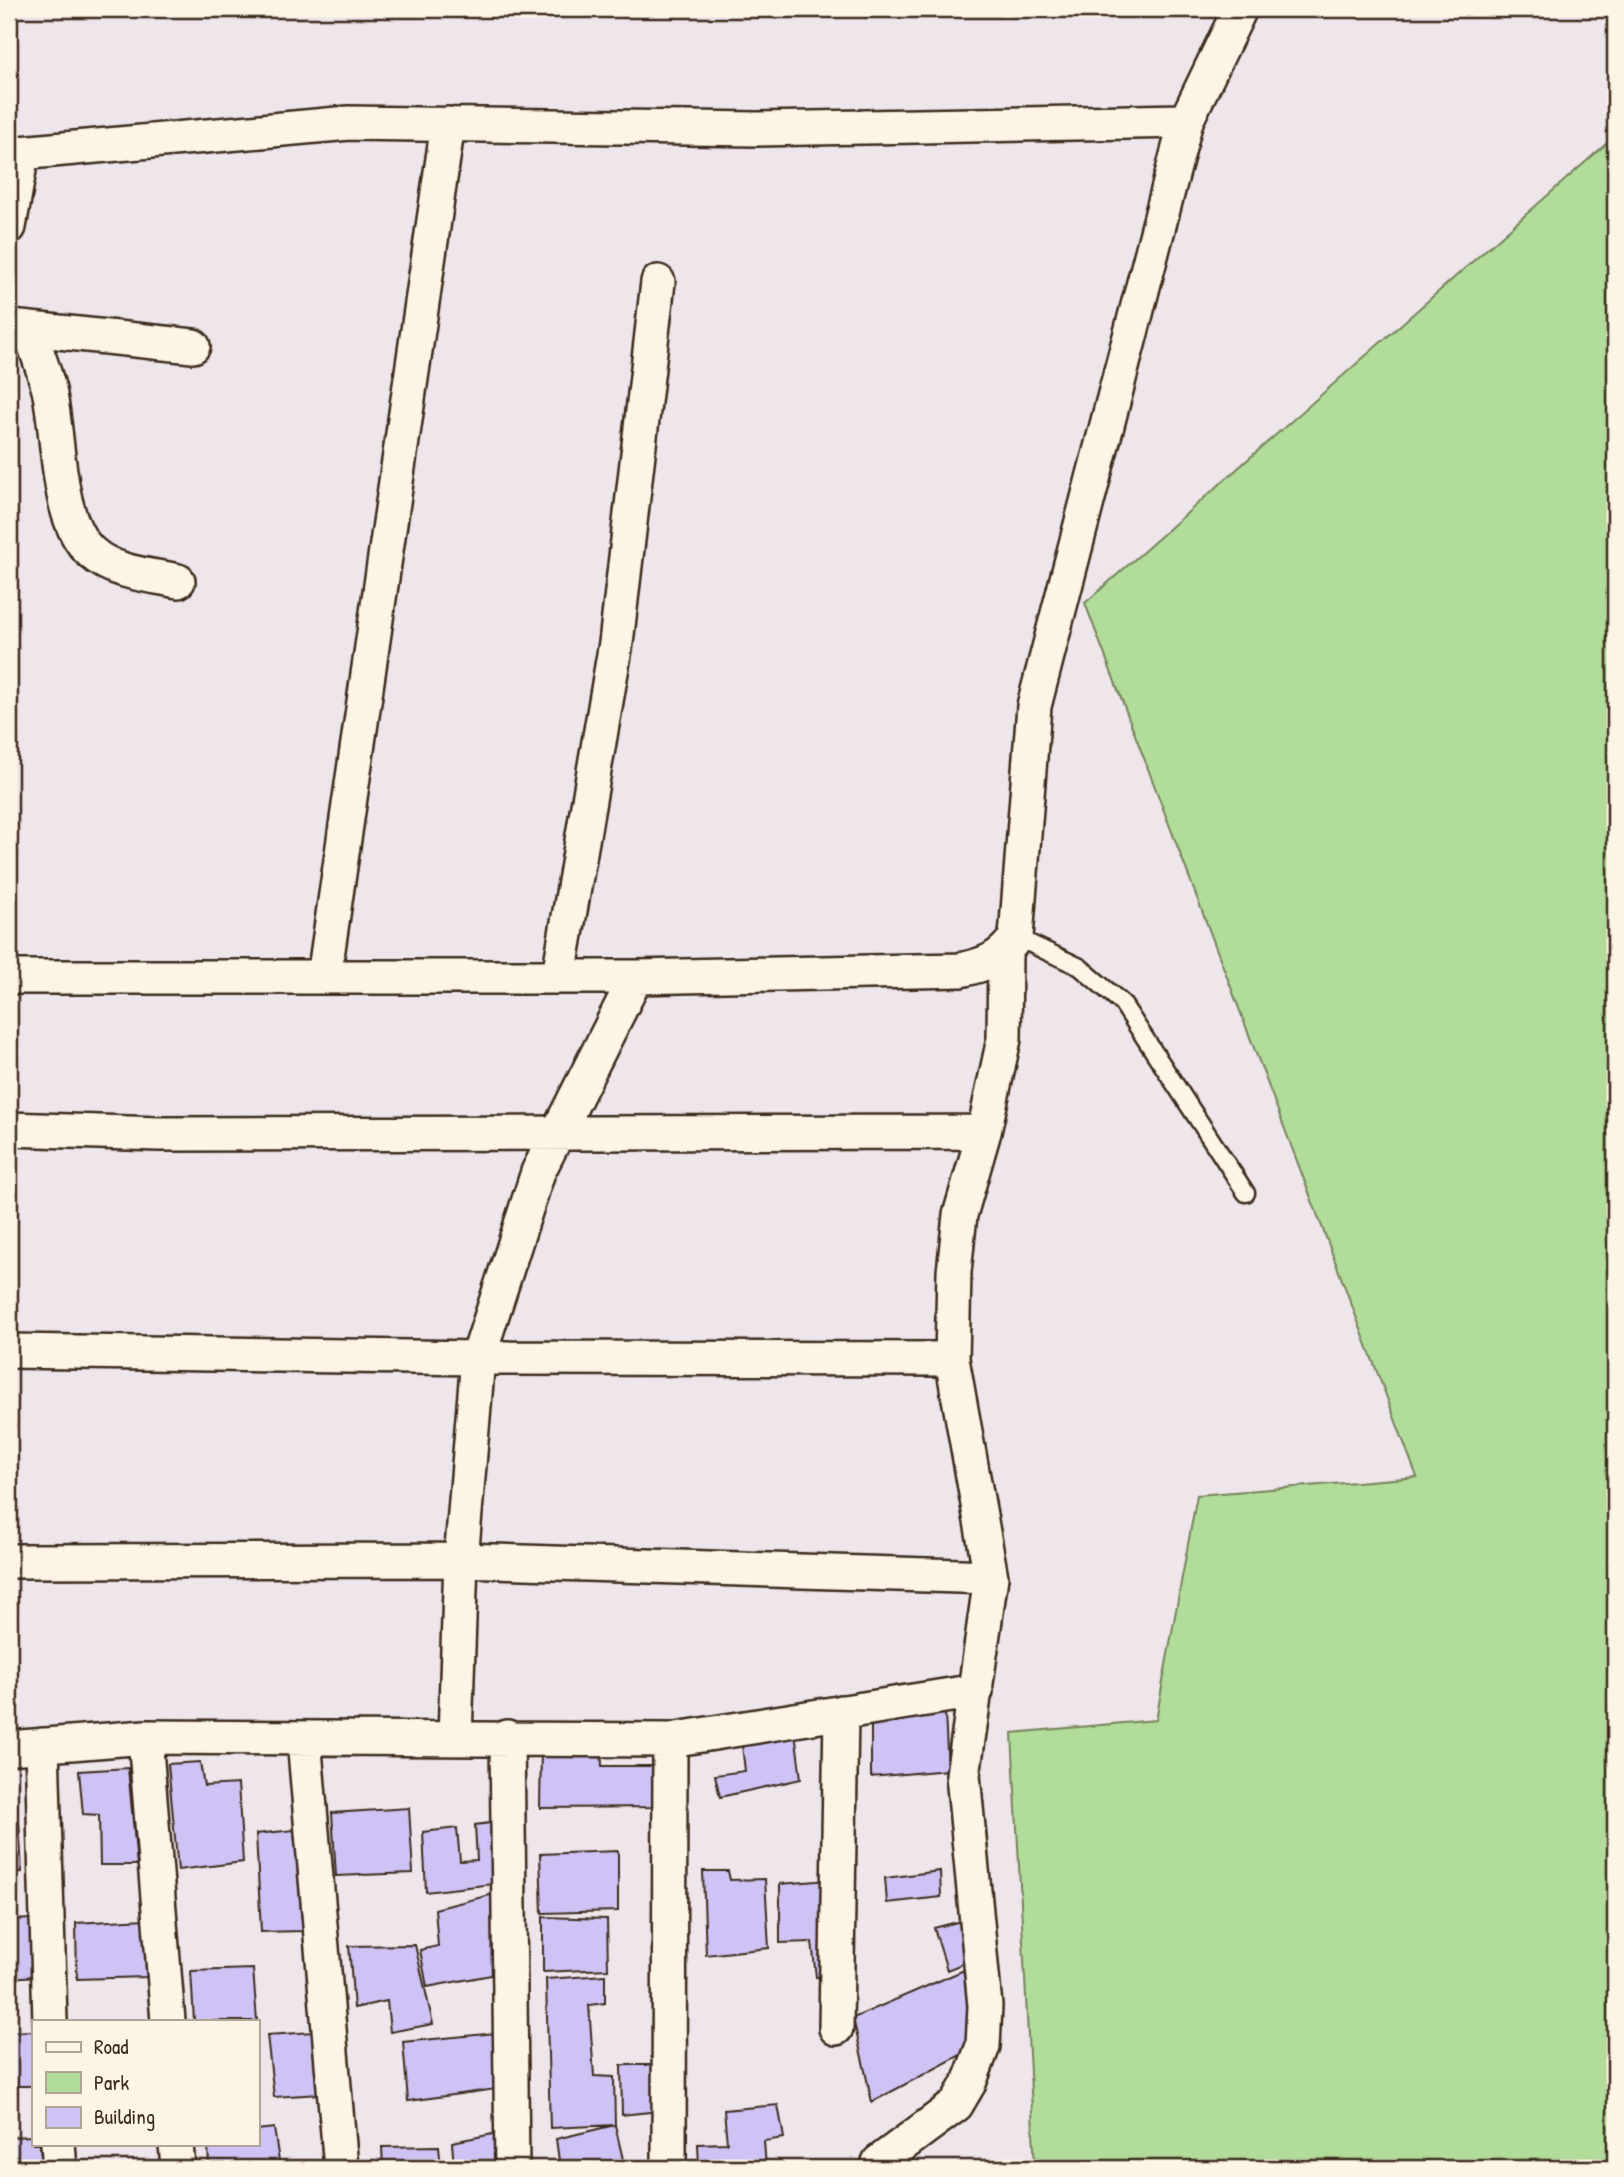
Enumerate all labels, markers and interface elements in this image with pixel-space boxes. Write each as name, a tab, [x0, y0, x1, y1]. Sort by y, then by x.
legend	[32, 2020, 259, 2146]
text: Road	[94, 2032, 128, 2061]
text: Park	[94, 2068, 129, 2097]
text: Building	[94, 2102, 155, 2131]

